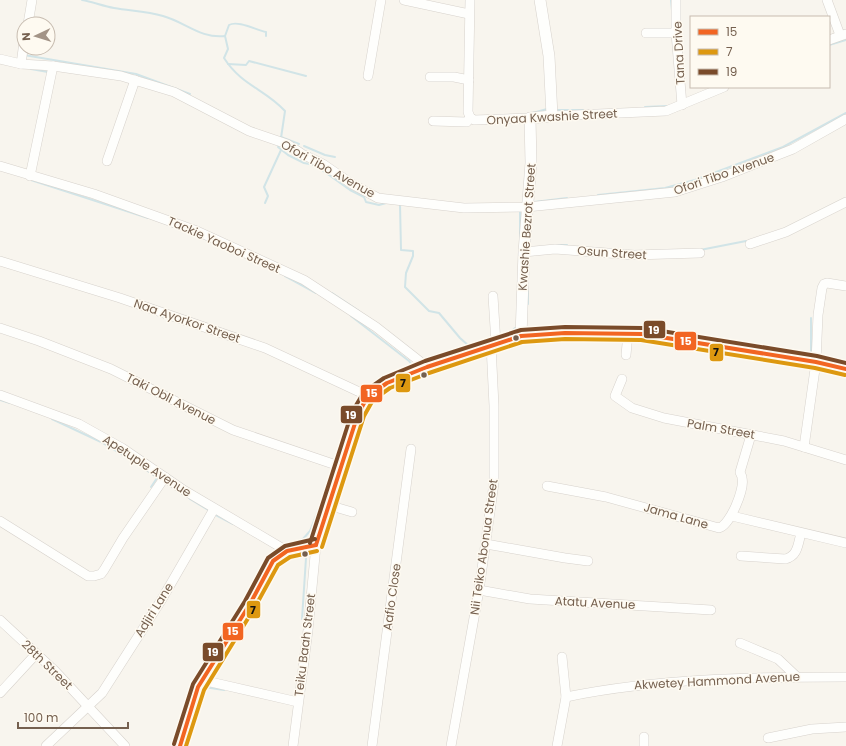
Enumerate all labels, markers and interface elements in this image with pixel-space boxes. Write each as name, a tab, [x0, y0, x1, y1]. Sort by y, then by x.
north arrow	[16, 16, 56, 56]
legend	[690, 16, 830, 88]
street label: Tana Drive	[668, 21, 689, 85]
text: 15	[726, 23, 737, 40]
text: N	[18, 32, 34, 41]
text: 7	[726, 43, 733, 60]
text: 19	[726, 63, 737, 80]
street label: Onyaa Kwashie Street	[486, 105, 618, 128]
street label: Ofori Tibo Avenue	[278, 136, 378, 201]
street label: Ofori Tibo Avenue	[671, 148, 776, 199]
street label: Kwashie Bezrot Street	[514, 163, 539, 291]
street label: Tackie Yaoboi Street	[165, 212, 283, 277]
street label: Osun Street	[577, 242, 647, 263]
street label: Naa Ayorkor Street	[132, 294, 243, 347]
line badge: 19	[643, 320, 666, 339]
text: 19	[649, 322, 660, 338]
line badge: 15	[674, 331, 697, 351]
unlabelled marker	[511, 333, 521, 343]
text: 15	[680, 333, 692, 349]
line badge: 7	[709, 343, 724, 362]
text: 7	[713, 344, 719, 360]
street label: Taki Obli Avenue	[123, 369, 219, 429]
unlabelled marker	[419, 370, 429, 380]
line badge: 7	[395, 373, 411, 393]
text: 7	[400, 375, 406, 391]
line badge: 15	[360, 384, 383, 403]
text: 15	[366, 385, 378, 401]
line badge: 19	[340, 405, 363, 424]
text: 19	[346, 407, 357, 423]
street label: Palm Street	[686, 414, 756, 443]
street label: Apetuple Avenue	[100, 431, 195, 501]
street label: Nii Teiko Abonua Street	[466, 478, 501, 616]
street label: Jama Lane	[642, 498, 710, 533]
unlabelled marker	[300, 549, 310, 559]
street label: Aafio Close	[378, 562, 405, 632]
street label: Adjiri Lane	[130, 579, 177, 640]
street label: Atatu Avenue	[554, 592, 636, 613]
street label: Teiku Baah Street	[290, 593, 319, 697]
line badge: 7	[246, 600, 261, 619]
text: 7	[250, 602, 256, 618]
line badge: 15	[222, 622, 244, 641]
text: 15	[227, 623, 239, 639]
street label: 28th Street	[18, 636, 77, 693]
line badge: 19	[202, 642, 224, 662]
text: 19	[208, 644, 219, 660]
street label: Akwetey Hammond Avenue	[634, 668, 800, 693]
scale bar	[18, 704, 128, 730]
text: 100 m	[24, 709, 58, 726]

